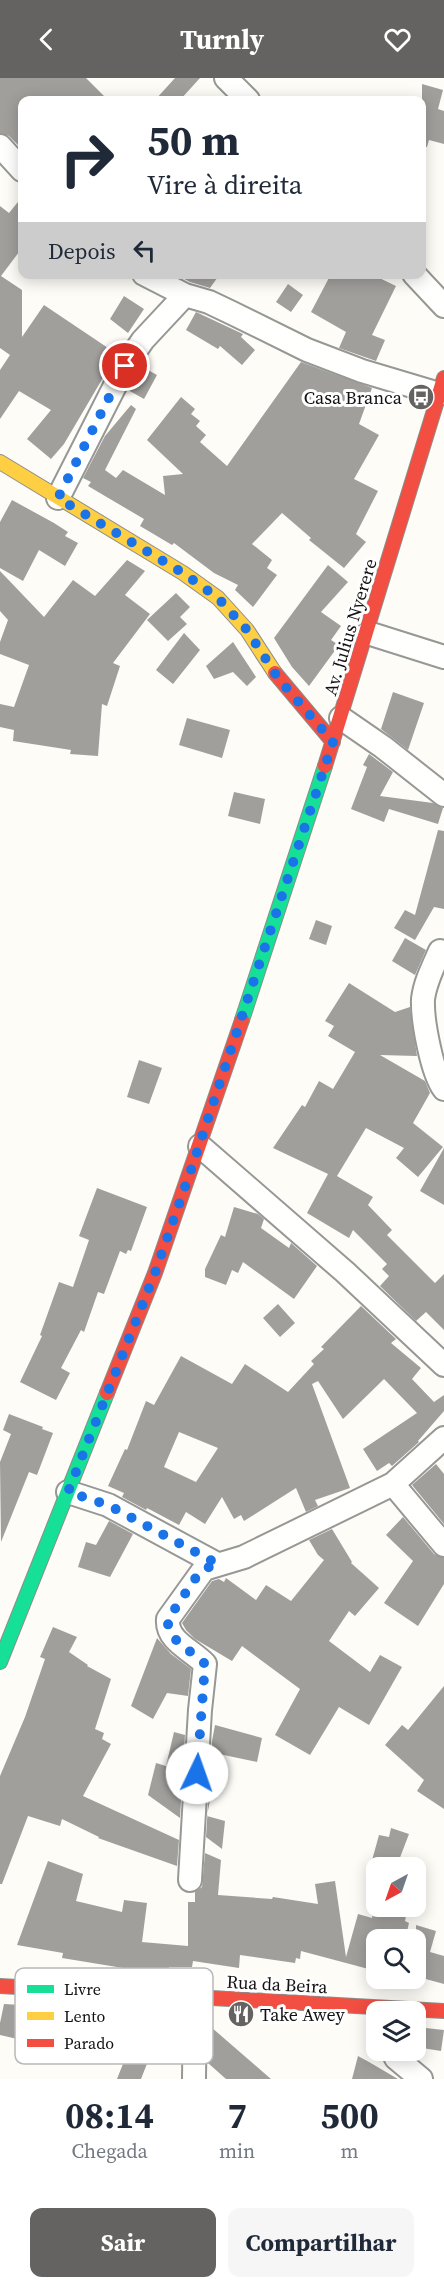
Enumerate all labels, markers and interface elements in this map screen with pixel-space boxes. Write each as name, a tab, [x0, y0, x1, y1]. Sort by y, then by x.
text: Turnly	[180, 21, 264, 58]
icon: back	[30, 23, 63, 56]
icon: heart	[381, 23, 414, 56]
text: 50 m	[147, 111, 240, 169]
icon: right	[48, 120, 126, 198]
text: Vire à direita	[147, 166, 303, 203]
icon: left	[128, 234, 161, 267]
text: Depois	[48, 236, 116, 266]
pin	[99, 340, 150, 391]
icon: arrive	[108, 349, 141, 382]
bus stop icon: Casa Branca	[406, 382, 436, 412]
place label: Casa Branca	[304, 385, 403, 410]
street label: Av. Julius Nyerere	[317, 555, 383, 699]
position arrow	[165, 1741, 229, 1805]
north arrow	[366, 1857, 426, 1917]
map controls	[366, 1857, 426, 2061]
button: search	[366, 1929, 426, 1989]
legend	[15, 1968, 213, 2064]
street label: Rua da Beira	[226, 1969, 329, 1999]
text: Livre	[64, 1978, 101, 2000]
restaurant icon: Take Awey	[226, 1999, 256, 2029]
button: layers	[366, 2001, 426, 2061]
place label: Take Awey	[260, 2002, 345, 2027]
text: Lento	[64, 2005, 106, 2027]
text: Parado	[64, 2032, 114, 2054]
text: 08:14	[65, 2091, 154, 2140]
text: 7	[227, 2091, 247, 2140]
text: 500	[320, 2091, 379, 2140]
text: Chegada	[71, 2137, 148, 2165]
text: min	[219, 2137, 255, 2165]
text: m	[341, 2137, 359, 2165]
button: Sair	[30, 2208, 216, 2277]
button: Compartilhar	[228, 2208, 414, 2277]

